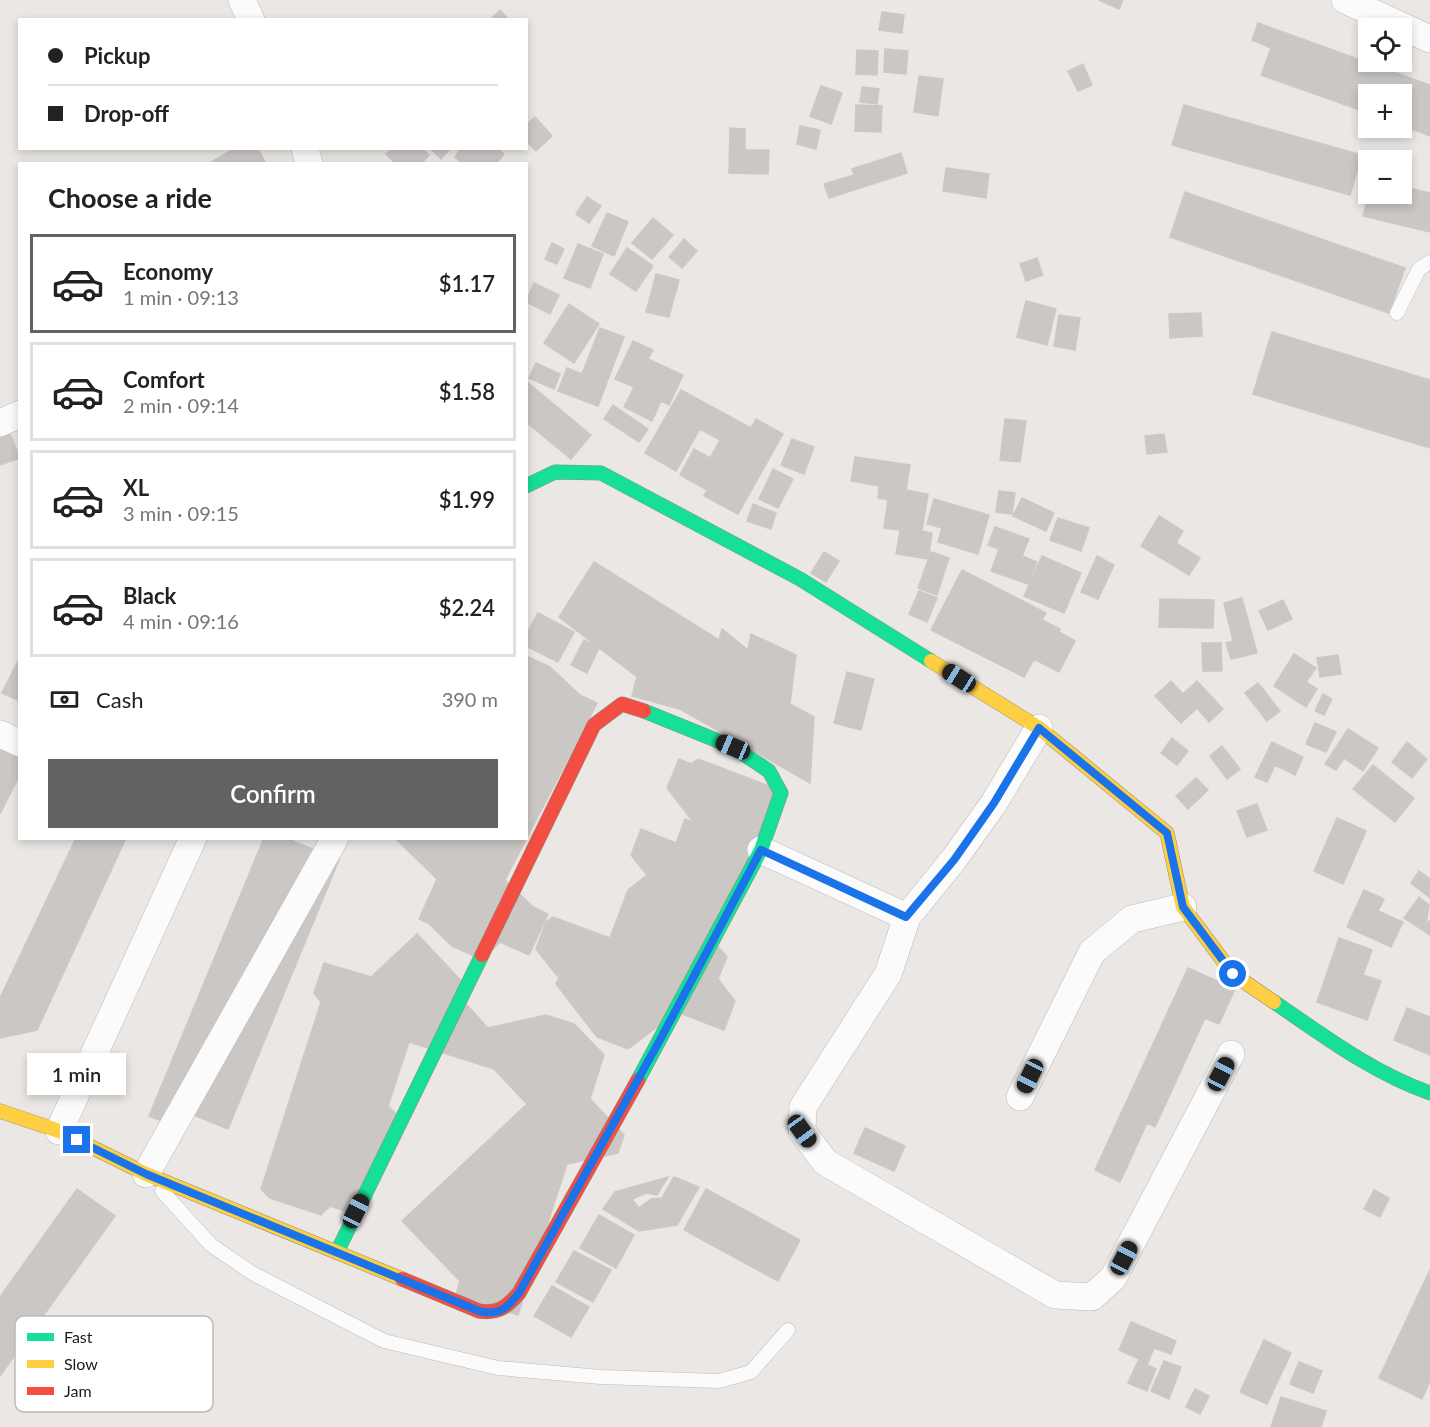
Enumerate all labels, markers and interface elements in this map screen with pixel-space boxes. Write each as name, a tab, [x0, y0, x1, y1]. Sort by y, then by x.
map controls	[1358, 18, 1412, 204]
button: locate	[1358, 18, 1412, 72]
text: Pickup	[84, 42, 150, 69]
button: +	[1358, 84, 1412, 138]
text: Drop-off	[84, 100, 169, 127]
button: −	[1358, 150, 1412, 204]
text: Choose a ride	[48, 181, 212, 214]
icon: car	[51, 257, 105, 311]
text: Economy	[123, 258, 213, 285]
text: $1.17	[439, 270, 495, 297]
text: 1 min · 09:13	[123, 285, 239, 309]
icon: car	[51, 365, 105, 419]
text: Comfort	[123, 366, 205, 393]
text: $1.58	[439, 378, 495, 405]
text: 2 min · 09:14	[123, 393, 239, 417]
icon: car	[51, 473, 105, 527]
text: XL	[123, 474, 149, 501]
text: $1.99	[439, 486, 495, 513]
text: 3 min · 09:15	[123, 501, 239, 525]
icon: car	[51, 581, 105, 635]
text: Black	[123, 582, 176, 609]
text: $2.24	[439, 594, 495, 621]
text: 4 min · 09:16	[123, 609, 239, 633]
car	[939, 661, 979, 695]
icon: cash	[48, 683, 81, 716]
text: Cash	[96, 686, 143, 713]
text: 390 m	[442, 687, 498, 711]
car	[713, 732, 753, 762]
button: Confirm	[48, 759, 498, 828]
route start	[1219, 960, 1246, 987]
callout: 1 min	[28, 1053, 127, 1095]
car	[1205, 1054, 1237, 1094]
car	[1014, 1056, 1046, 1096]
text: 1 min	[52, 1062, 101, 1086]
car	[784, 1111, 820, 1151]
route end	[63, 1126, 90, 1153]
car	[340, 1191, 372, 1231]
car	[1108, 1238, 1140, 1278]
legend	[15, 1316, 213, 1412]
text: Fast	[64, 1327, 93, 1346]
text: Slow	[64, 1354, 98, 1373]
text: Jam	[64, 1381, 92, 1400]

